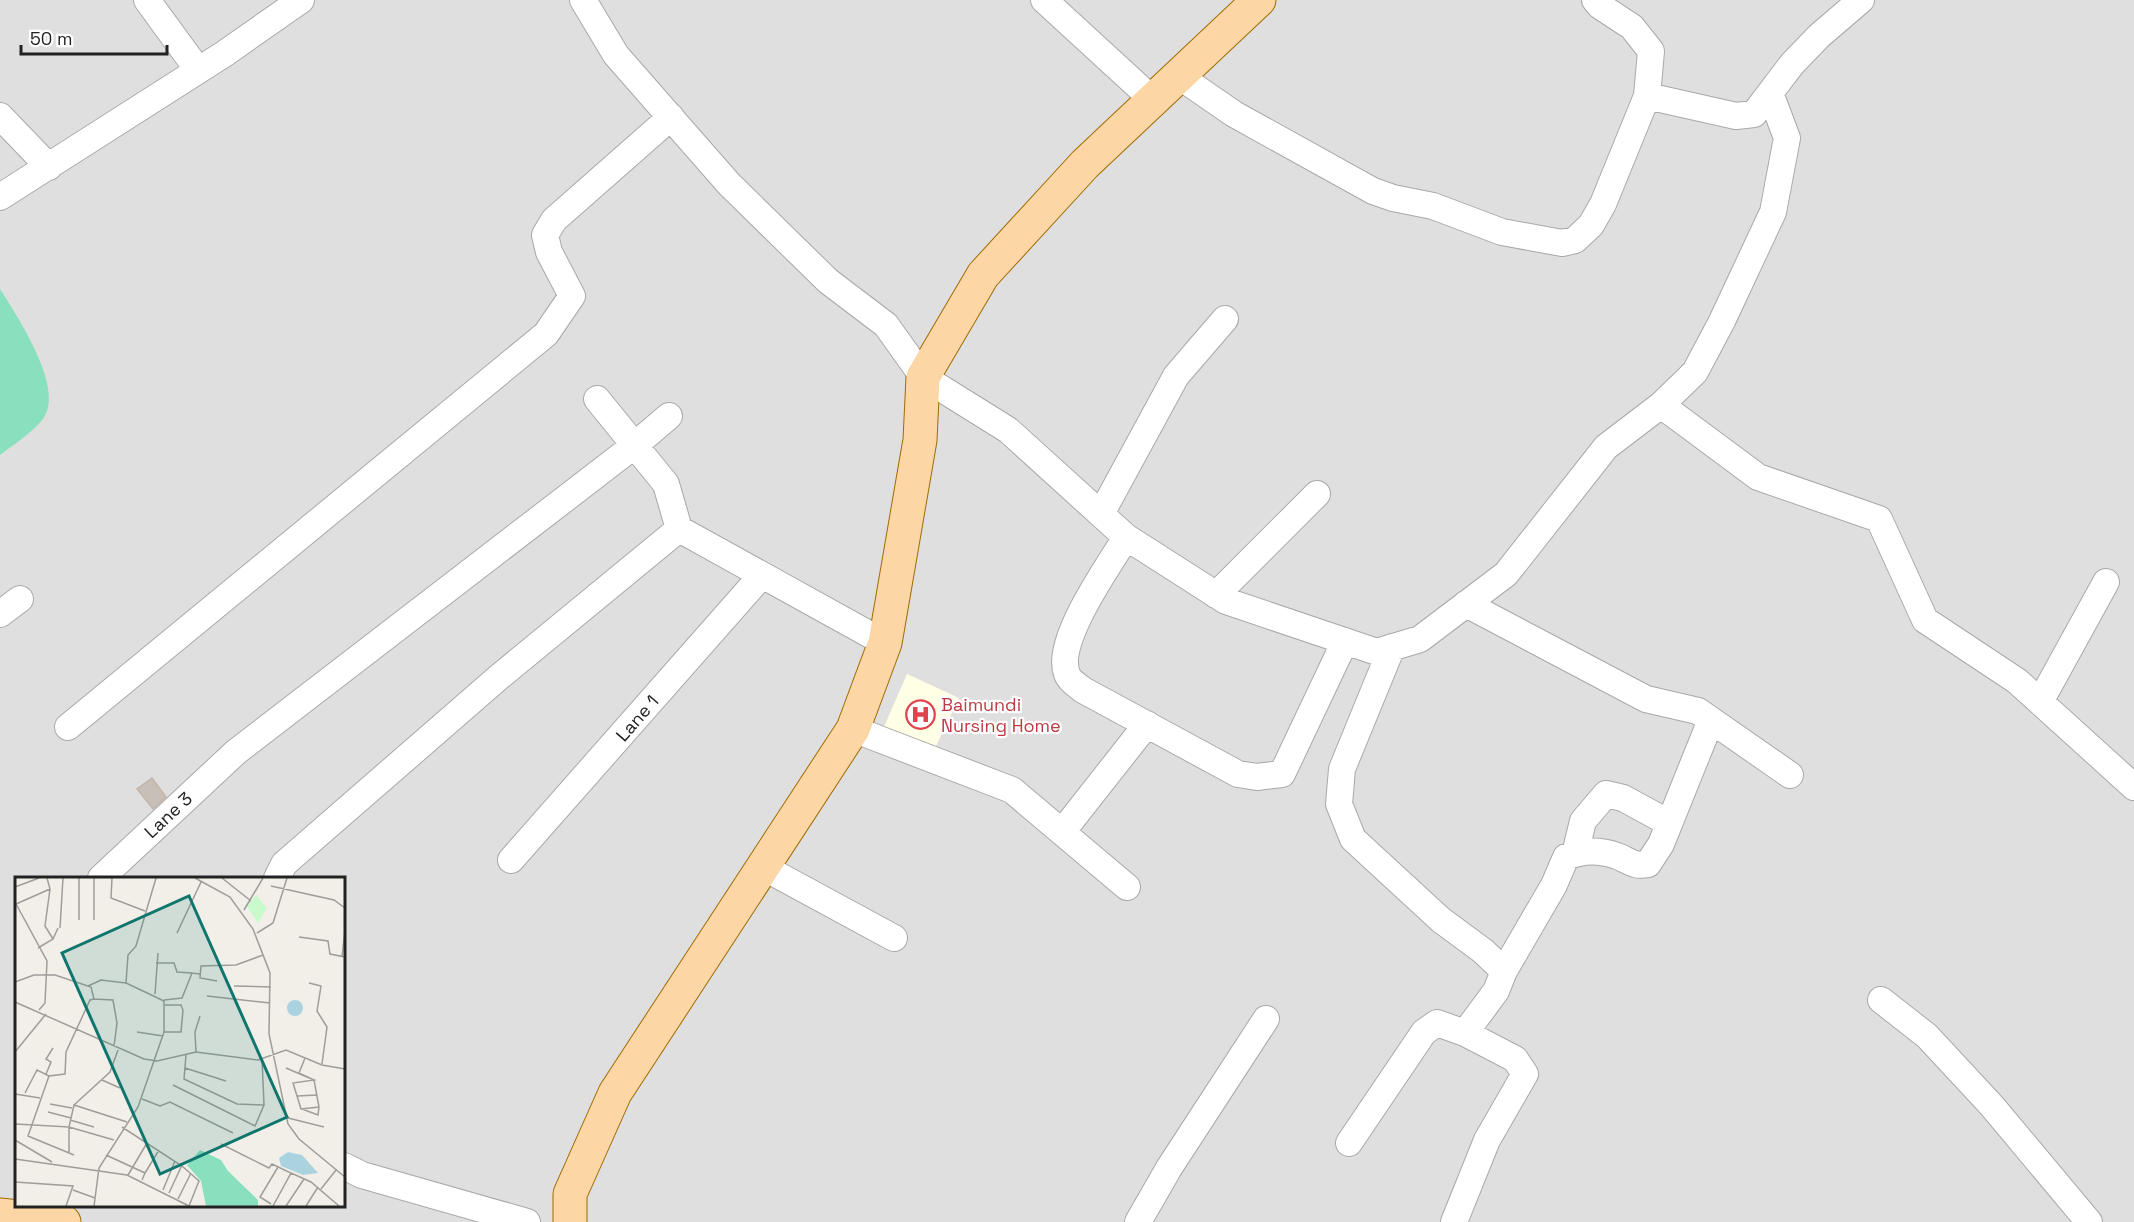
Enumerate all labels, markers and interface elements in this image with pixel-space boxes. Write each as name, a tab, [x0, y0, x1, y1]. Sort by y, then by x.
scale bar	[21, 18, 166, 56]
text: 50 m	[30, 27, 72, 50]
street label: Lane 1	[611, 690, 663, 746]
place label: Baimundi Nursing Home	[941, 693, 1061, 737]
hospital icon: Baimundi Nursing Home	[904, 698, 936, 730]
street label: Lane 3	[139, 787, 197, 843]
inset map	[15, 877, 345, 1207]

